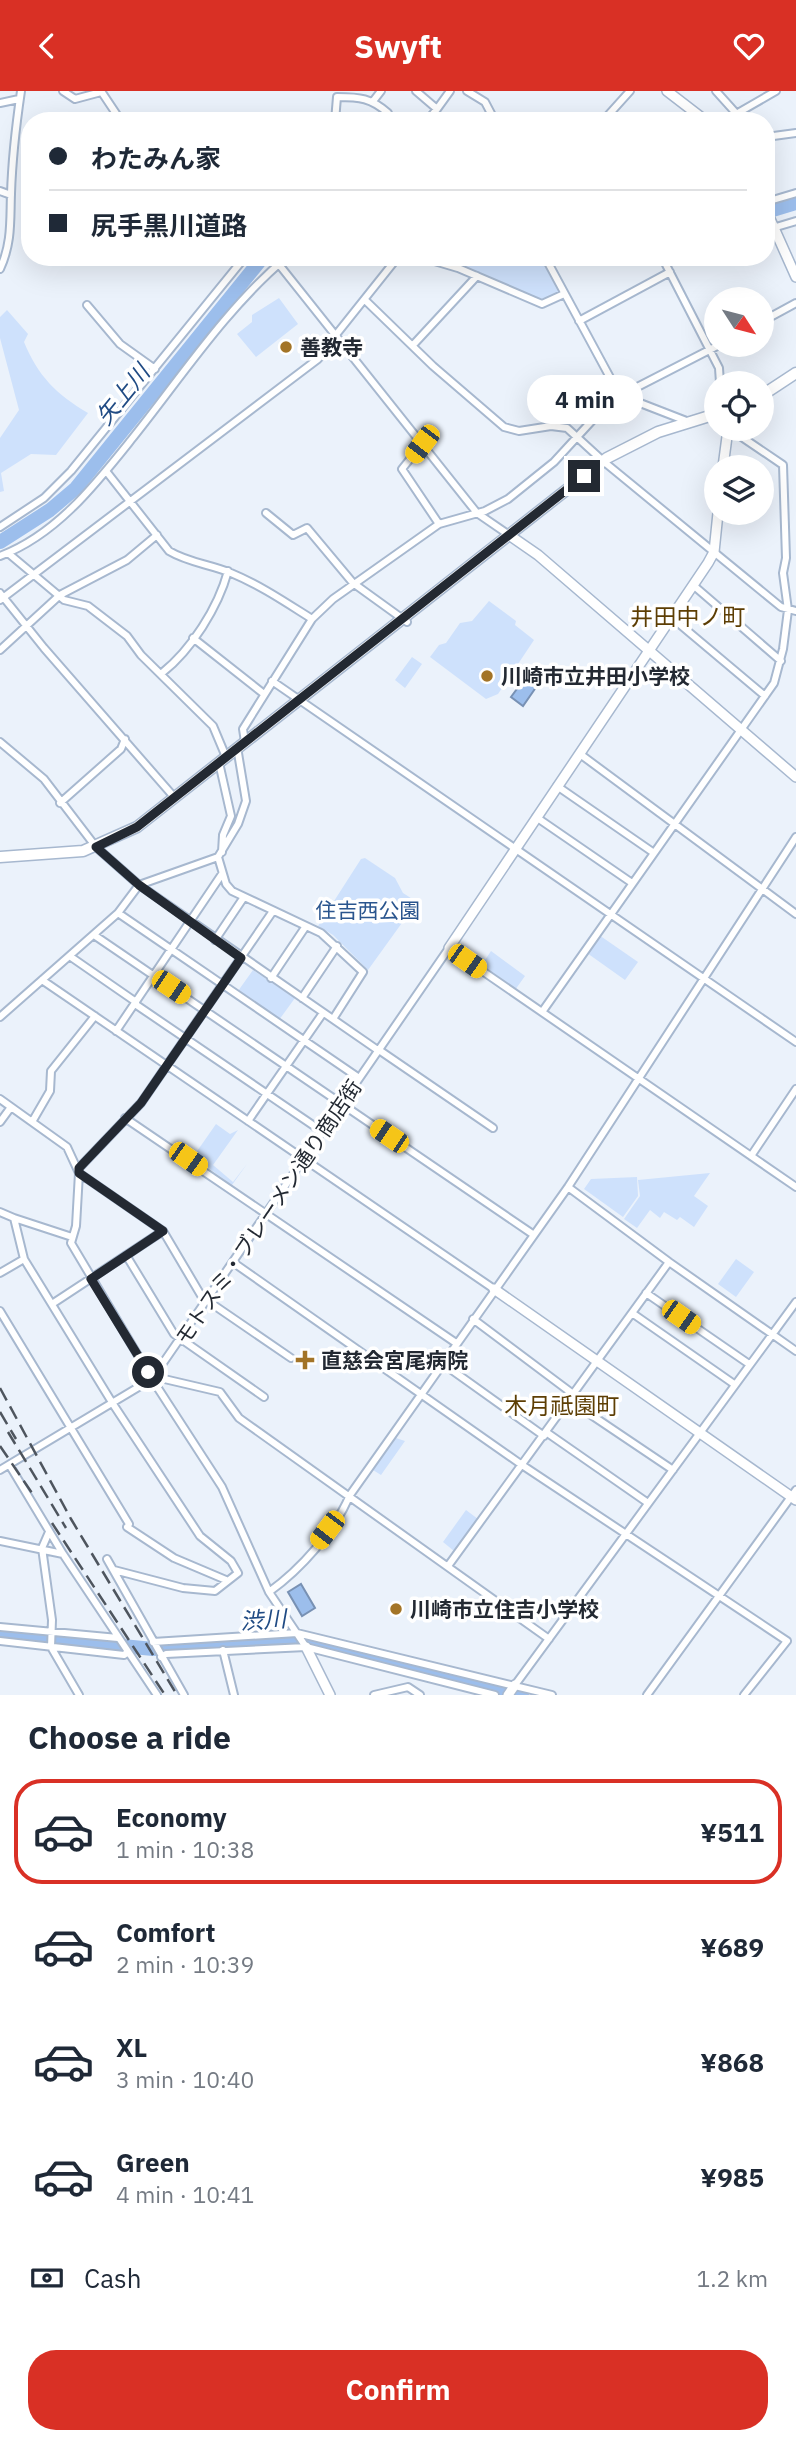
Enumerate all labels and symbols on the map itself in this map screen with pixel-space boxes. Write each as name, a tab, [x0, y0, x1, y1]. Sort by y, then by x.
north arrow	[704, 287, 774, 357]
place label: 善教寺	[300, 333, 363, 361]
marker: 善教寺	[278, 339, 294, 355]
water label: 矢上川	[89, 355, 157, 430]
callout: 4 min	[526, 375, 642, 423]
car	[401, 421, 444, 467]
route end	[568, 460, 600, 492]
district label: 井田中ノ町	[631, 601, 746, 631]
place label: 川崎市立井田小学校	[501, 662, 690, 690]
marker: 川崎市立井田小学校	[479, 668, 495, 684]
park label: 住吉西公園	[316, 896, 421, 924]
car	[444, 940, 491, 982]
car	[148, 967, 195, 1007]
street label: モトスミ・ブレーメン通り商店街	[169, 1074, 367, 1350]
car	[366, 1116, 413, 1156]
car	[165, 1138, 212, 1180]
car	[658, 1296, 705, 1338]
place label: 直慈会宮尾病院	[321, 1346, 468, 1374]
marker: 直慈会宮尾病院	[295, 1350, 315, 1370]
route start	[132, 1356, 164, 1388]
district label: 木月祗園町	[505, 1390, 620, 1420]
car	[306, 1507, 349, 1553]
place label: 川崎市立住吉小学校	[410, 1595, 599, 1623]
marker: 川崎市立住吉小学校	[388, 1601, 404, 1617]
water label: 渋川	[239, 1602, 290, 1636]

